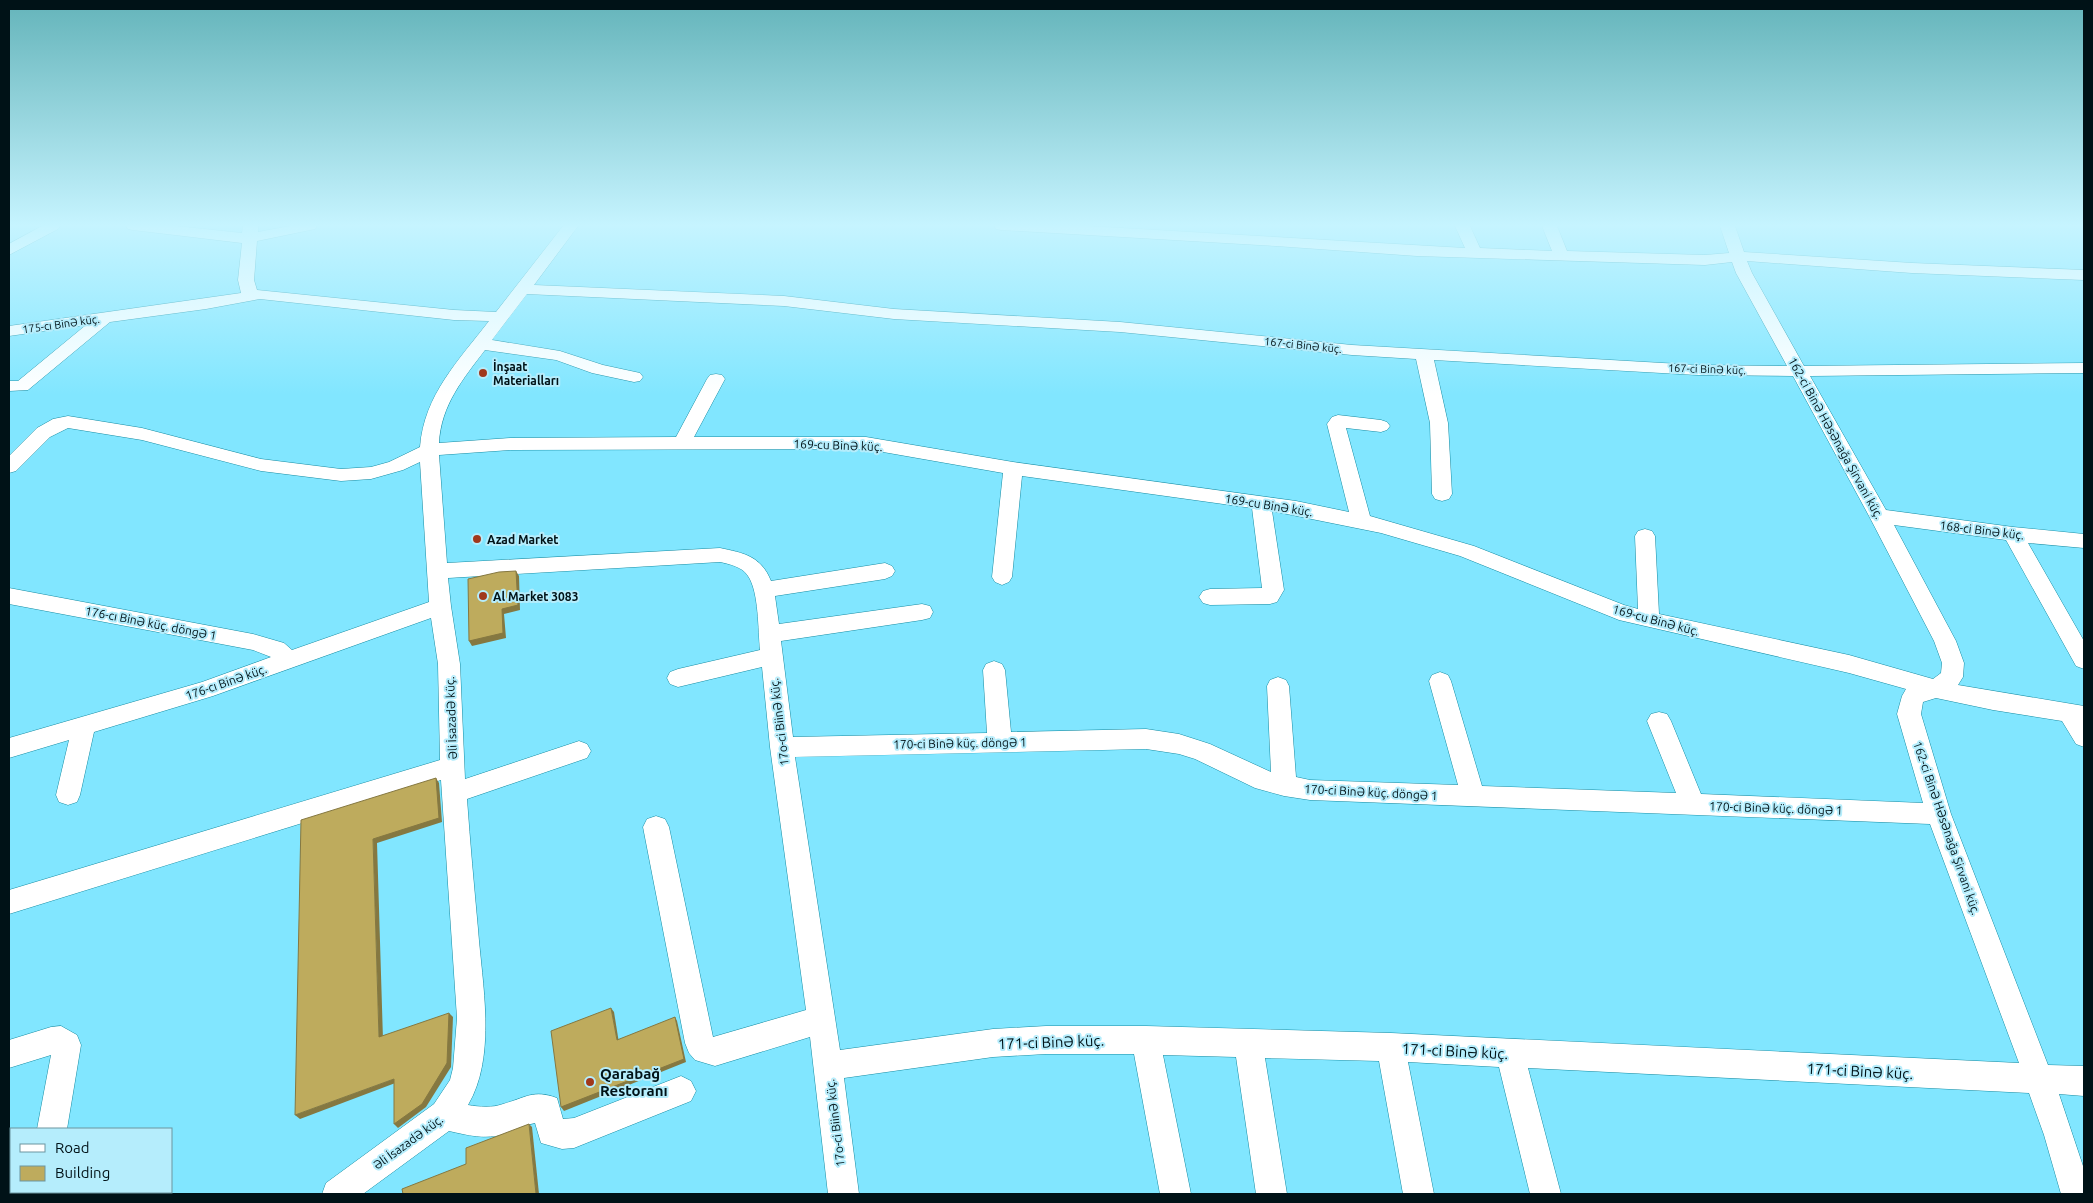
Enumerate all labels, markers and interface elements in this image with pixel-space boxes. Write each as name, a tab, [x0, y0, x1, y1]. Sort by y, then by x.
street label: 175-cı Binə küç.	[22, 313, 100, 335]
street label: 167-ci Binə küç.	[1264, 335, 1342, 355]
street label: 162-ci Binə Həsənağa Şirvani küç.	[1786, 355, 1886, 521]
place label: İnşaat Materialları	[493, 359, 559, 387]
street label: 167-ci Binə küç.	[1668, 362, 1746, 376]
marker: İnşaat Materialları	[477, 367, 489, 379]
street label: 169-cu Binə küç.	[793, 437, 883, 453]
street label: 169-cu Binə küç.	[1224, 492, 1314, 518]
street label: 168-ci Binə küç.	[1939, 518, 2025, 542]
marker: Azad Market	[471, 533, 483, 545]
place label: Azad Market	[487, 533, 558, 546]
marker: Al Market 3083	[477, 590, 489, 602]
place label: Al Market 3083	[493, 590, 578, 603]
street label: 169-cu Binə küç.	[1611, 602, 1701, 638]
street label: 176-cı Binə küç. döngə 1	[84, 604, 218, 642]
street label: 176-cı Binə küç.	[184, 662, 268, 702]
street label: Əli İsazadə küç.	[443, 676, 459, 760]
street label: 17o-ci Biinə küç.	[767, 677, 791, 767]
street label: 170-ci Binə küç. döngə 1	[893, 735, 1027, 751]
street label: 162-ci Binə Həsənağa Şirvani küç.	[1911, 739, 1983, 917]
street label: 170-ci Binə küç. döngə 1	[1304, 782, 1438, 802]
street label: 170-ci Binə küç. döngə 1	[1709, 799, 1843, 817]
street label: 171-ci Binə küç.	[998, 1032, 1104, 1052]
street label: 171-ci Binə küç.	[1401, 1040, 1509, 1062]
street label: 171-ci Binə küç.	[1806, 1060, 1914, 1082]
place label: Qarabağ Restoranı	[600, 1065, 668, 1099]
marker: Qarabağ Restoranı	[584, 1076, 596, 1088]
street label: 17o-ci Biinə küç.	[823, 1078, 847, 1168]
street label: Əli İsazadə küç.	[371, 1112, 445, 1172]
legend	[10, 1128, 172, 1193]
text: Road	[55, 1139, 90, 1156]
text: Building	[55, 1164, 110, 1181]

